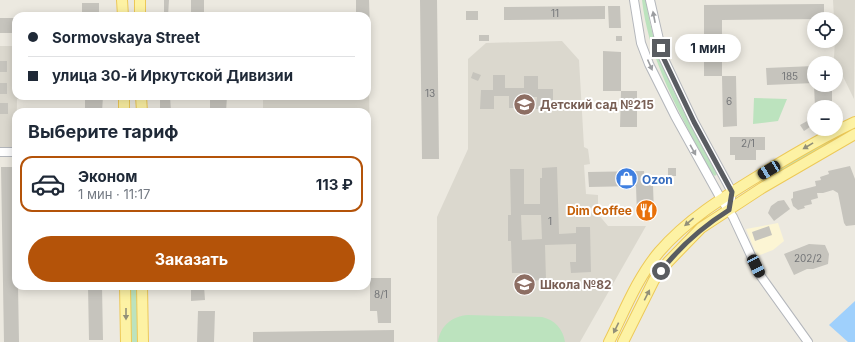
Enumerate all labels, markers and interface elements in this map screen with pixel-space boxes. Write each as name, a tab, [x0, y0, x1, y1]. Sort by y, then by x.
house number: 11	[551, 7, 559, 19]
one-way arrow	[650, 11, 656, 23]
map controls	[807, 12, 843, 136]
button: locate	[807, 12, 843, 48]
text: Sormovskaya Street	[52, 28, 200, 47]
callout: 1 мин	[675, 34, 741, 62]
route end	[652, 39, 670, 57]
text: 1 мин	[690, 40, 726, 56]
button: +	[807, 56, 843, 92]
one-way arrow	[647, 59, 653, 70]
text: улица 30-й Иркутской Дивизии	[52, 66, 293, 85]
house number: 185	[782, 70, 798, 82]
house number: 13	[425, 87, 435, 99]
school or university icon: Детский сад №215	[512, 91, 538, 117]
house number: 6	[726, 95, 732, 107]
place label: Детский сад №215	[540, 97, 654, 112]
button: −	[807, 100, 843, 136]
text: Выберите тариф	[28, 121, 179, 142]
house number: 2/1	[741, 137, 755, 149]
one-way arrow	[802, 143, 814, 150]
one-way arrow	[690, 144, 697, 156]
car	[756, 159, 782, 181]
icon: car	[30, 166, 66, 202]
shop icon: Ozon	[614, 166, 640, 192]
text: Эконом	[78, 167, 137, 186]
place label: Ozon	[642, 172, 673, 187]
text: 113 ₽	[316, 175, 353, 194]
text: 1 мин · 11:17	[78, 186, 150, 202]
restaurant icon: Dim Coffee	[634, 197, 660, 223]
place label: Dim Coffee	[567, 203, 632, 218]
house number: 1	[548, 215, 552, 227]
one-way arrow	[684, 218, 695, 227]
button: Заказать	[28, 236, 355, 282]
house number: 202/2	[794, 252, 822, 264]
car	[745, 253, 767, 279]
route start	[652, 262, 670, 280]
school or university icon: Школа №82	[512, 271, 538, 297]
place label: Школа №82	[540, 277, 612, 292]
house number: 8/1	[374, 288, 388, 300]
one-way arrow	[644, 289, 650, 301]
one-way arrow	[123, 308, 129, 321]
one-way arrow	[613, 322, 619, 334]

